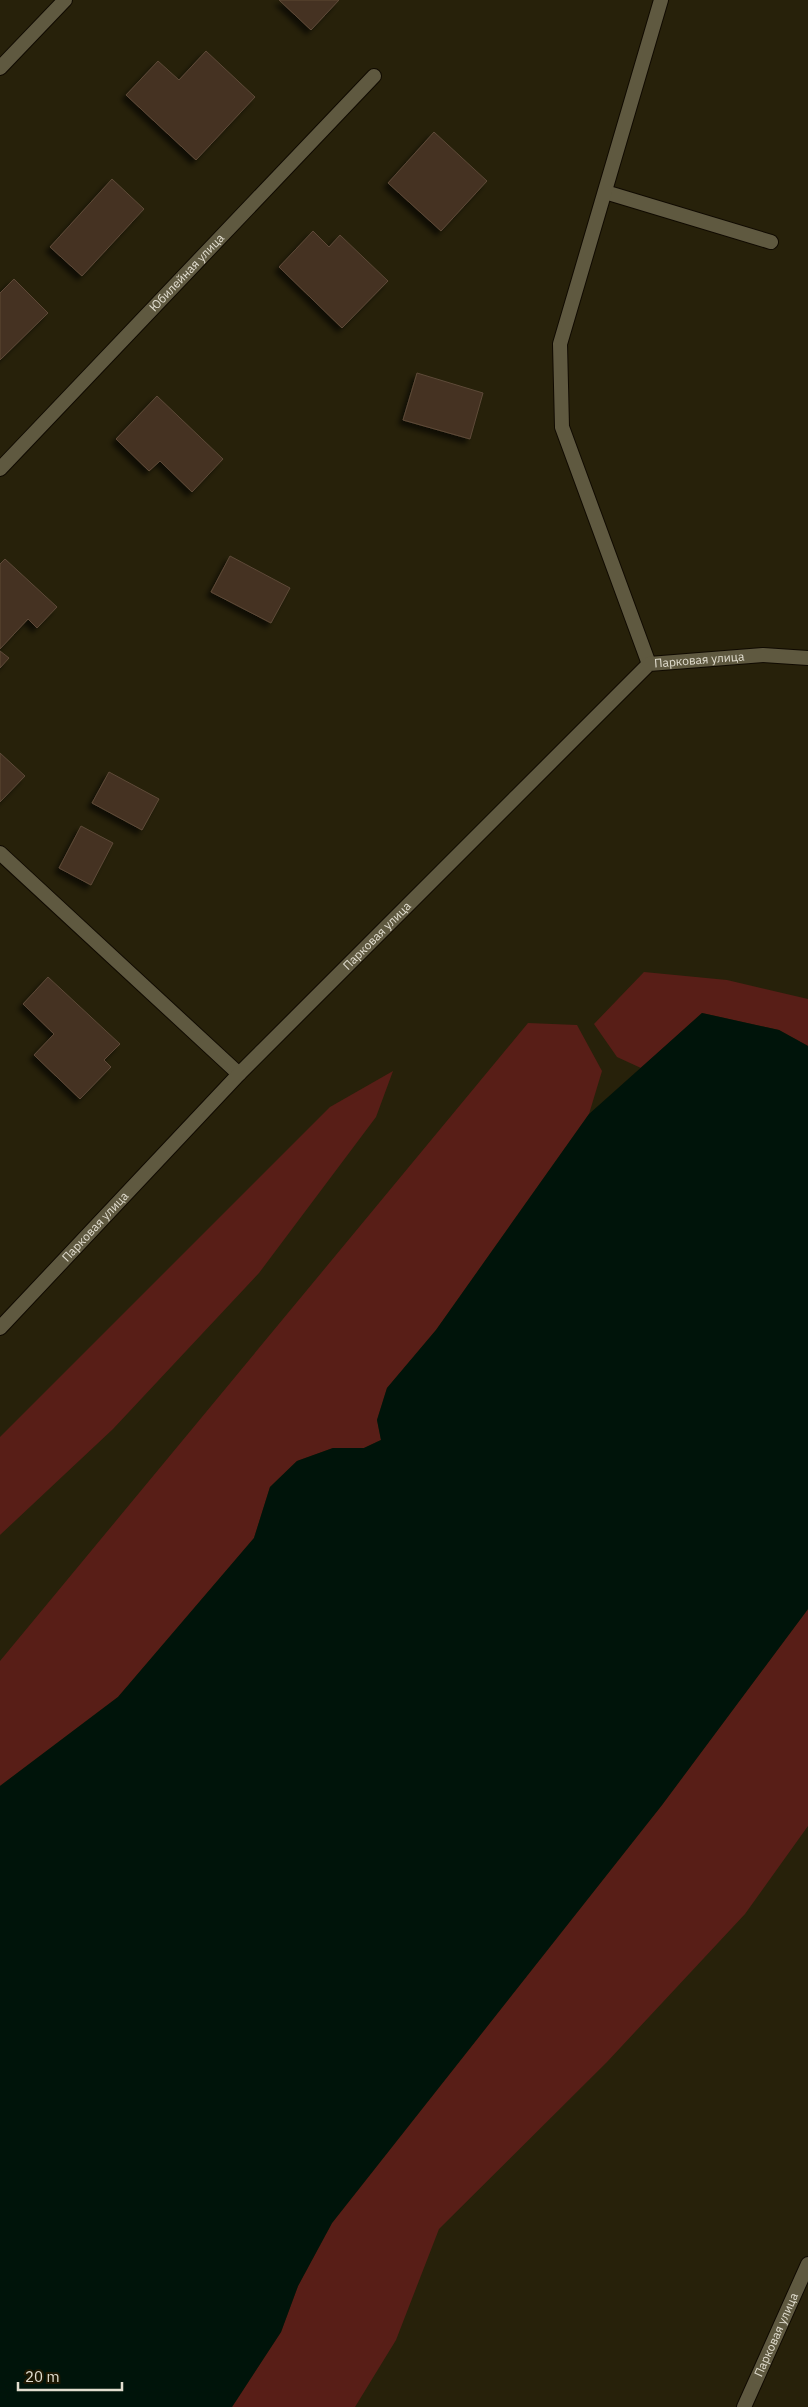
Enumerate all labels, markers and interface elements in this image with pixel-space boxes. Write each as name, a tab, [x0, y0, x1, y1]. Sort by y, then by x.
street label: Юбилейная улица	[146, 230, 227, 314]
street label: Парковая улица	[654, 648, 745, 671]
street label: Парковая улица	[339, 898, 414, 973]
street label: Парковая улица	[58, 1188, 132, 1265]
street label: Парковая улица	[750, 2290, 801, 2379]
scale bar	[18, 2360, 121, 2392]
text: 20 m	[25, 2367, 60, 2386]

